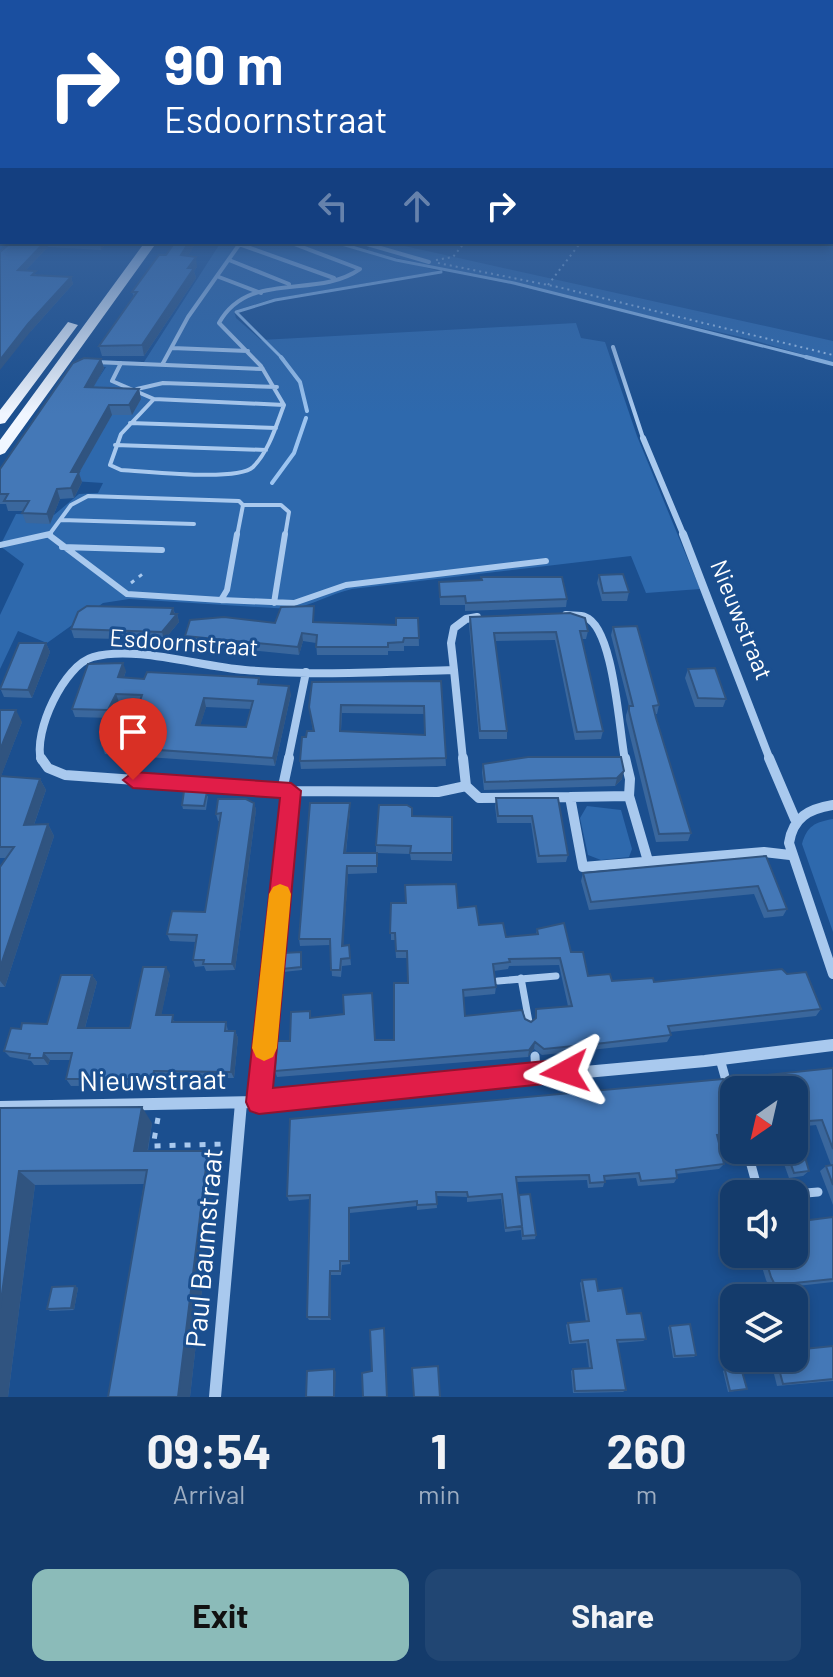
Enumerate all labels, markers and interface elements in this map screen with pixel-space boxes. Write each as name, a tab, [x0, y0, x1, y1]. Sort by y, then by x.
text: 90 m	[164, 29, 284, 96]
icon: right	[32, 32, 136, 136]
text: Esdoornstraat	[164, 97, 388, 140]
icon: left	[311, 184, 355, 228]
icon: ahead	[395, 184, 439, 228]
icon: right	[479, 184, 523, 228]
street label: Nieuwstraat	[705, 555, 780, 684]
street label: Esdoornstraat	[109, 622, 259, 661]
pin	[99, 698, 167, 780]
icon: arrive	[111, 710, 155, 754]
position arrow	[523, 1030, 607, 1114]
street label: Nieuwstraat	[79, 1061, 227, 1097]
north arrow	[720, 1076, 808, 1164]
map controls	[720, 1076, 808, 1372]
street label: Paul Baumstraat	[177, 1147, 229, 1349]
button: sound	[720, 1180, 808, 1268]
button: layers	[720, 1284, 808, 1372]
text: 09:54	[146, 1421, 272, 1479]
text: 1	[431, 1421, 448, 1479]
text: 260	[607, 1421, 687, 1479]
text: Arrival	[173, 1478, 245, 1509]
text: min	[418, 1478, 460, 1509]
text: m	[636, 1478, 657, 1509]
button: Exit	[32, 1569, 409, 1661]
button: Share	[425, 1569, 801, 1661]

